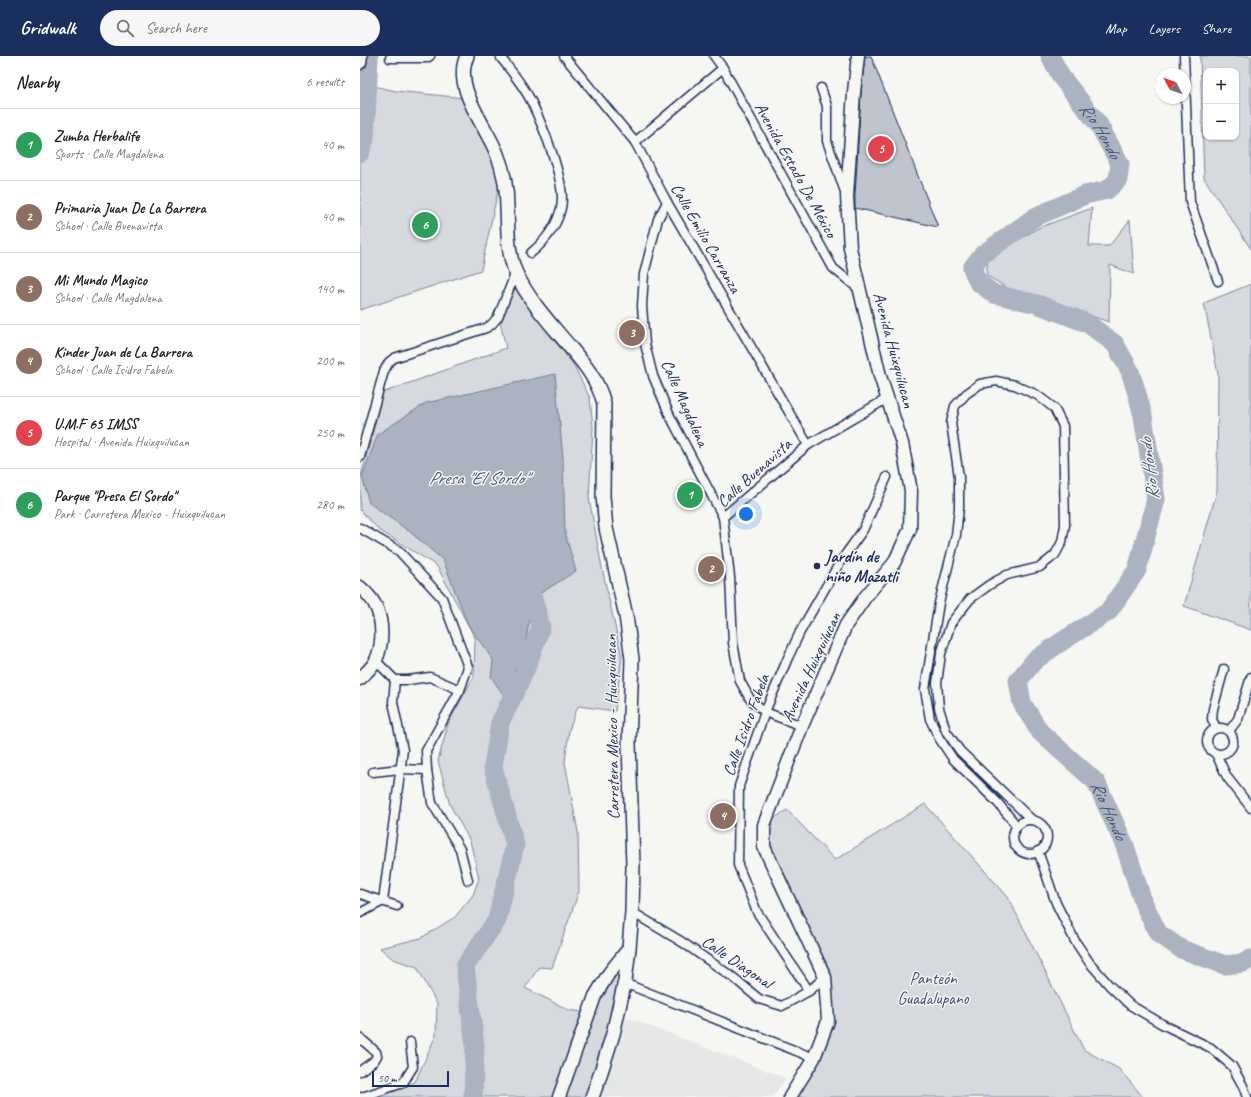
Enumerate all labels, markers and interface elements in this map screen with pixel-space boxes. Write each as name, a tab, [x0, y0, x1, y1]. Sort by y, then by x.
search box	[100, 10, 380, 46]
text: Gridwalk	[20, 16, 76, 40]
icon: search	[114, 17, 136, 39]
text: Search here	[146, 19, 207, 38]
text: Map	[1105, 20, 1127, 37]
text: Layers	[1149, 20, 1180, 37]
text: Share	[1202, 20, 1231, 37]
north arrow	[1155, 68, 1191, 104]
map controls	[1203, 68, 1239, 140]
button: +	[1203, 68, 1239, 104]
text: Nearby	[16, 72, 59, 93]
text: 6 results	[306, 74, 344, 90]
water label: Rio Hondo	[1074, 98, 1127, 164]
street label: Avenida Estado De México	[750, 99, 843, 243]
button: −	[1203, 104, 1239, 140]
text: Zumba Herbalife	[54, 127, 139, 146]
pin: 5	[868, 134, 894, 164]
text: 1	[26, 137, 32, 153]
text: 40 m	[322, 137, 344, 153]
text: Sports · Calle Magdalena	[54, 146, 163, 162]
street label: Calle Emilio Carranza	[666, 179, 746, 298]
text: Primaria Juan De La Barrera	[54, 199, 206, 218]
text: 2	[26, 209, 32, 225]
text: 40 m	[322, 209, 344, 225]
pin: 6	[412, 210, 438, 240]
text: School · Calle Buenavista	[54, 218, 162, 234]
text: Mi Mundo Magico	[54, 271, 147, 290]
text: 3	[26, 281, 32, 297]
text: 140 m	[316, 281, 344, 297]
text: School · Calle Magdalena	[54, 290, 162, 306]
street label: Avenida Huixquilucan	[868, 290, 920, 410]
pin: 3	[619, 318, 645, 348]
text: Kinder Juan de La Barrera	[54, 343, 192, 362]
text: 4	[26, 353, 32, 369]
text: 200 m	[316, 353, 344, 369]
street label: Calle Magdalena	[656, 356, 714, 452]
text: School · Calle Isidro Fabela	[54, 362, 172, 378]
text: U.M.F 65 IMSS	[54, 415, 137, 434]
text: 5	[26, 425, 32, 441]
text: 250 m	[316, 425, 344, 441]
street label: Calle Buenavista	[712, 433, 797, 512]
text: Hospital · Avenida Huixquilucan	[54, 434, 189, 450]
water label: Rio Hondo	[1134, 434, 1164, 501]
water label: Presa "El Sordo"	[429, 467, 534, 489]
pin: 1	[677, 480, 703, 510]
text: Parque "Presa El Sordo"	[54, 487, 176, 506]
text: 6	[26, 497, 32, 513]
text: 280 m	[316, 497, 344, 513]
your location	[736, 504, 756, 524]
text: Park · Carretera Mexico - Huixquilucan	[54, 506, 225, 522]
place label: Jardín de niño Mazatli	[824, 546, 901, 587]
pin: 2	[698, 554, 724, 584]
marker: Jardín de niño Mazatli	[812, 561, 822, 571]
street label: Avenida Huixquilucan	[776, 608, 846, 725]
street label: Carretera Mexico - Huixquilucan	[600, 634, 624, 820]
street label: Calle Isidro Fabela	[718, 670, 775, 779]
water label: Rio Hondo	[1086, 777, 1133, 845]
pin: 4	[710, 801, 736, 831]
street label: Calle Diagonal	[698, 931, 779, 995]
park label: Panteón Guadalupano	[897, 968, 970, 1009]
scale bar	[372, 1069, 449, 1088]
text: 50 m	[378, 1071, 397, 1085]

